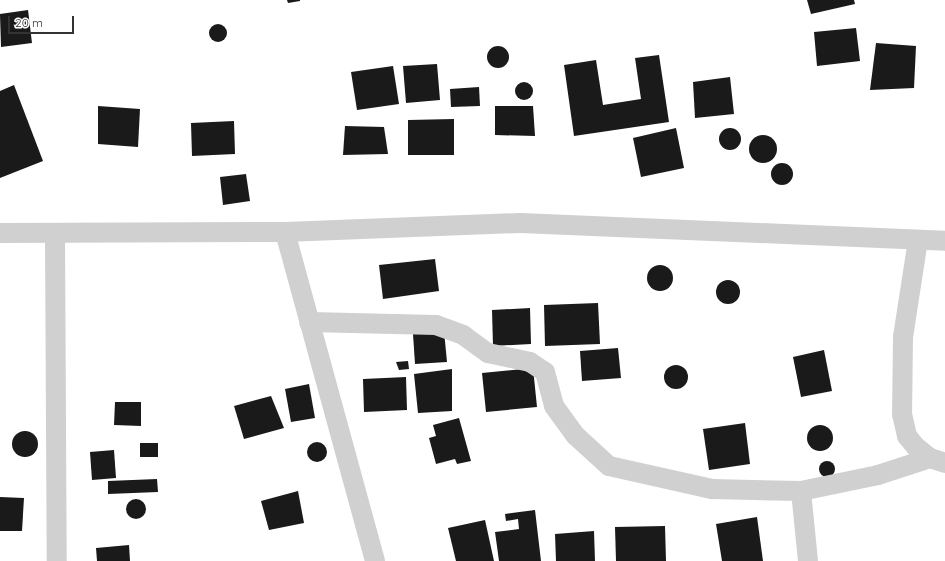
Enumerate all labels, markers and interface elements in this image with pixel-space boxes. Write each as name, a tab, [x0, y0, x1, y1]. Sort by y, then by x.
scale bar	[10, 8, 76, 34]
text: 20 m	[15, 15, 43, 30]

